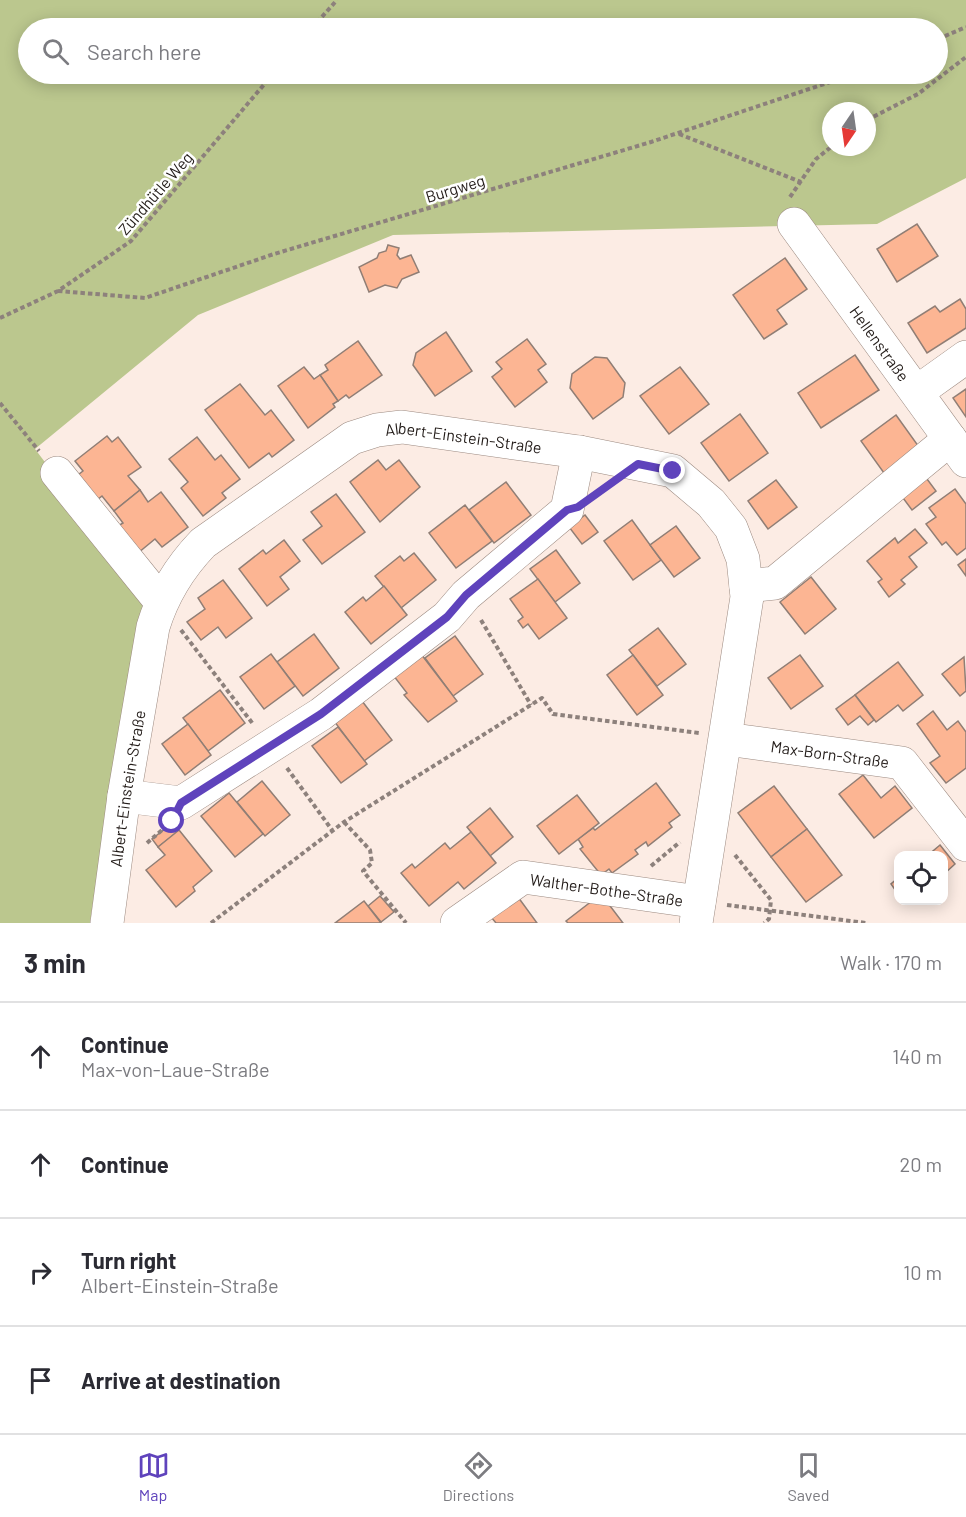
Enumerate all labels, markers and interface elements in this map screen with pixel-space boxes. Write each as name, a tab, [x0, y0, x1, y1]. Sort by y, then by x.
search box	[18, 18, 948, 84]
icon: search	[39, 35, 72, 68]
text: Search here	[87, 38, 201, 64]
north arrow	[822, 102, 876, 156]
street label: Zündhütle Weg	[114, 148, 196, 238]
street label: Burgweg	[423, 170, 487, 206]
street label: Hellenstraße	[847, 302, 914, 384]
street label: Albert-Einstein-Straße	[384, 417, 543, 456]
route end	[659, 457, 685, 483]
street label: Albert-Einstein-Straße	[105, 709, 148, 868]
street label: Max-Born-Straße	[770, 736, 890, 771]
route start	[158, 807, 184, 833]
map controls	[894, 851, 948, 905]
button: locate	[894, 851, 948, 905]
street label: Walther-Bothe-Straße	[529, 869, 685, 909]
text: 3 min	[24, 947, 86, 978]
text: Walk · 170 m	[840, 950, 942, 974]
text: Continue	[81, 1031, 169, 1057]
icon: ahead	[24, 1040, 57, 1073]
text: 140 m	[892, 1044, 942, 1068]
text: Max-von-Laue-Straße	[81, 1057, 270, 1081]
icon: ahead	[24, 1148, 57, 1181]
text: Continue	[81, 1151, 169, 1177]
text: 20 m	[899, 1152, 942, 1176]
text: Turn right	[81, 1247, 176, 1273]
icon: right	[24, 1256, 57, 1289]
text: 10 m	[903, 1260, 942, 1284]
text: Albert-Einstein-Straße	[81, 1273, 279, 1297]
icon: arrive	[24, 1364, 57, 1397]
text: Arrive at destination	[81, 1367, 280, 1393]
tab: Map	[137, 1449, 170, 1504]
tab: Directions	[443, 1449, 514, 1504]
tab: Saved	[787, 1449, 829, 1504]

